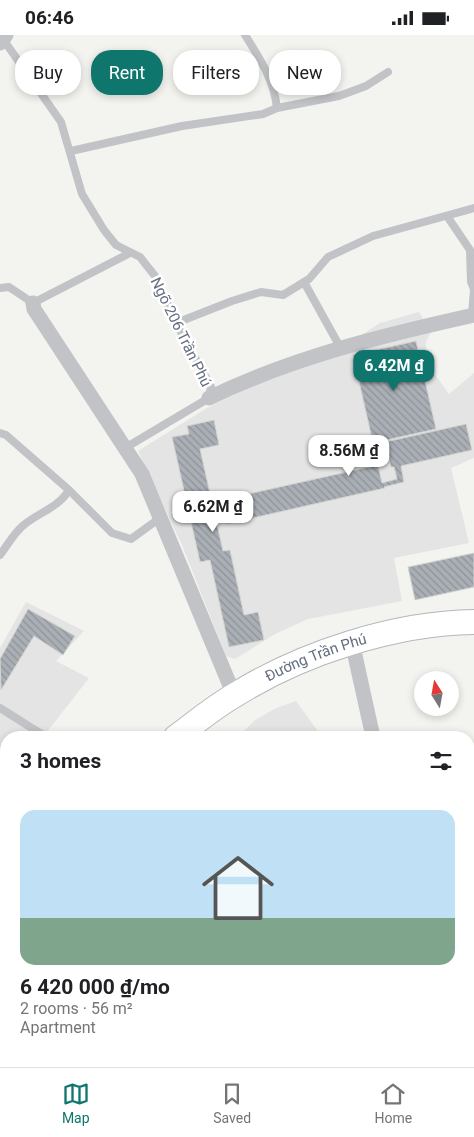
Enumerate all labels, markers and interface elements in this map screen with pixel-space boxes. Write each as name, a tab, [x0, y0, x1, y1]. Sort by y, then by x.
text: 06:46	[25, 6, 74, 29]
chip: Buy	[15, 50, 81, 95]
chip: Rent	[91, 50, 163, 95]
chip: Filters	[173, 50, 259, 95]
chip: New	[269, 50, 341, 95]
street label: Ngõ 206 Trần Phú	[147, 274, 215, 390]
pin: 6.42M ₫	[348, 349, 440, 392]
text: 6.42M ₫	[364, 356, 424, 375]
pin: 8.56M ₫	[303, 435, 395, 477]
text: 8.56M ₫	[319, 441, 379, 460]
pin: 6.62M ₫	[167, 491, 259, 533]
text: 6.62M ₫	[183, 497, 243, 516]
street label: Đường Trần Phú	[262, 630, 369, 685]
north arrow	[414, 671, 459, 716]
map controls	[414, 671, 459, 716]
icon: filters	[427, 747, 455, 775]
text: 3 homes	[20, 749, 101, 773]
icon: home	[193, 843, 283, 933]
text: 6 420 000 ₫/mo	[20, 975, 170, 999]
text: 2 rooms · 56 m²	[20, 999, 133, 1018]
text: Apartment	[20, 1018, 96, 1037]
tab: Map	[62, 1080, 90, 1126]
tab: Saved	[213, 1080, 251, 1126]
tab: Home	[375, 1080, 412, 1126]

